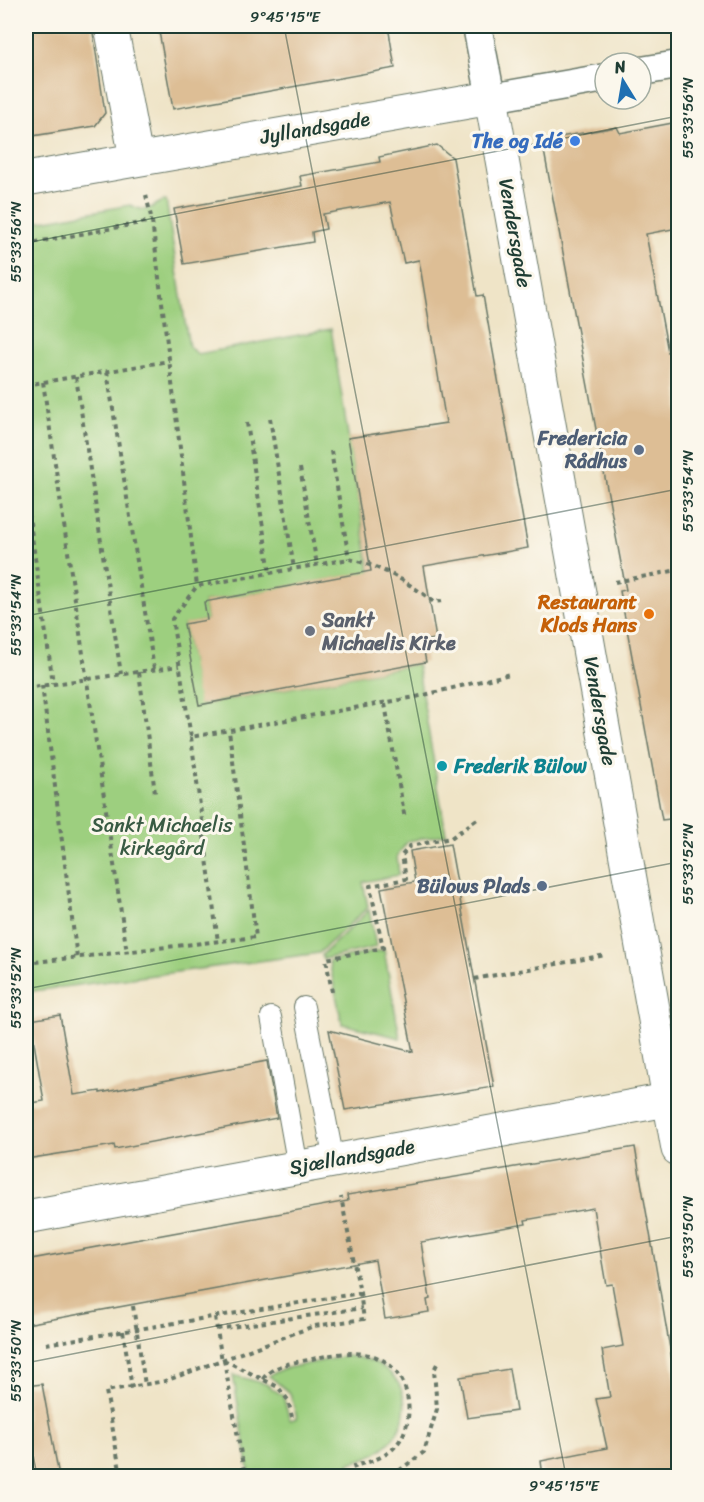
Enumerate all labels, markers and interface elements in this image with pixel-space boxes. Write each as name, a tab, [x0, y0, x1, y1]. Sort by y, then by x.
text: 9°45'15"E	[250, 4, 322, 30]
north arrow	[593, 51, 653, 111]
text: N	[611, 51, 629, 82]
text: 55°33'56"N	[675, 77, 701, 159]
street label: Jyllandsgade	[256, 101, 373, 155]
place label: The og Idé	[472, 124, 564, 159]
marker: The og Idé	[568, 134, 582, 148]
street label: Vendersgade	[488, 176, 542, 290]
text: 55°33'56"N	[3, 201, 29, 283]
place label: Fredericia Rådhus	[537, 421, 628, 479]
marker: Fredericia Rådhus	[632, 443, 646, 457]
text: 55°33'54"N	[675, 449, 701, 532]
text: 55°33'54"N	[3, 573, 29, 656]
place label: Restaurant Klods Hans	[537, 585, 638, 643]
place label: Sankt Michaelis Kirke	[321, 603, 456, 661]
marker: Restaurant Klods Hans	[642, 607, 656, 621]
marker: Sankt Michaelis Kirke	[303, 624, 317, 638]
street label: Vendersgade	[573, 654, 627, 768]
place label: Frederik Bülow	[453, 749, 587, 784]
marker: Frederik Bülow	[435, 759, 449, 773]
park label: Sankt Michaelis kirkegård	[91, 808, 233, 866]
text: 55°33'52"N	[675, 823, 701, 905]
place label: Bülows Plads	[417, 869, 531, 904]
marker: Bülows Plads	[535, 879, 549, 893]
text: 55°33'52"N	[3, 947, 29, 1029]
street label: Sjællandsgade	[287, 1129, 418, 1185]
text: 55°33'50"N	[675, 1195, 701, 1278]
text: 55°33'50"N	[3, 1319, 29, 1402]
text: 9°45'15"E	[529, 1473, 601, 1499]

